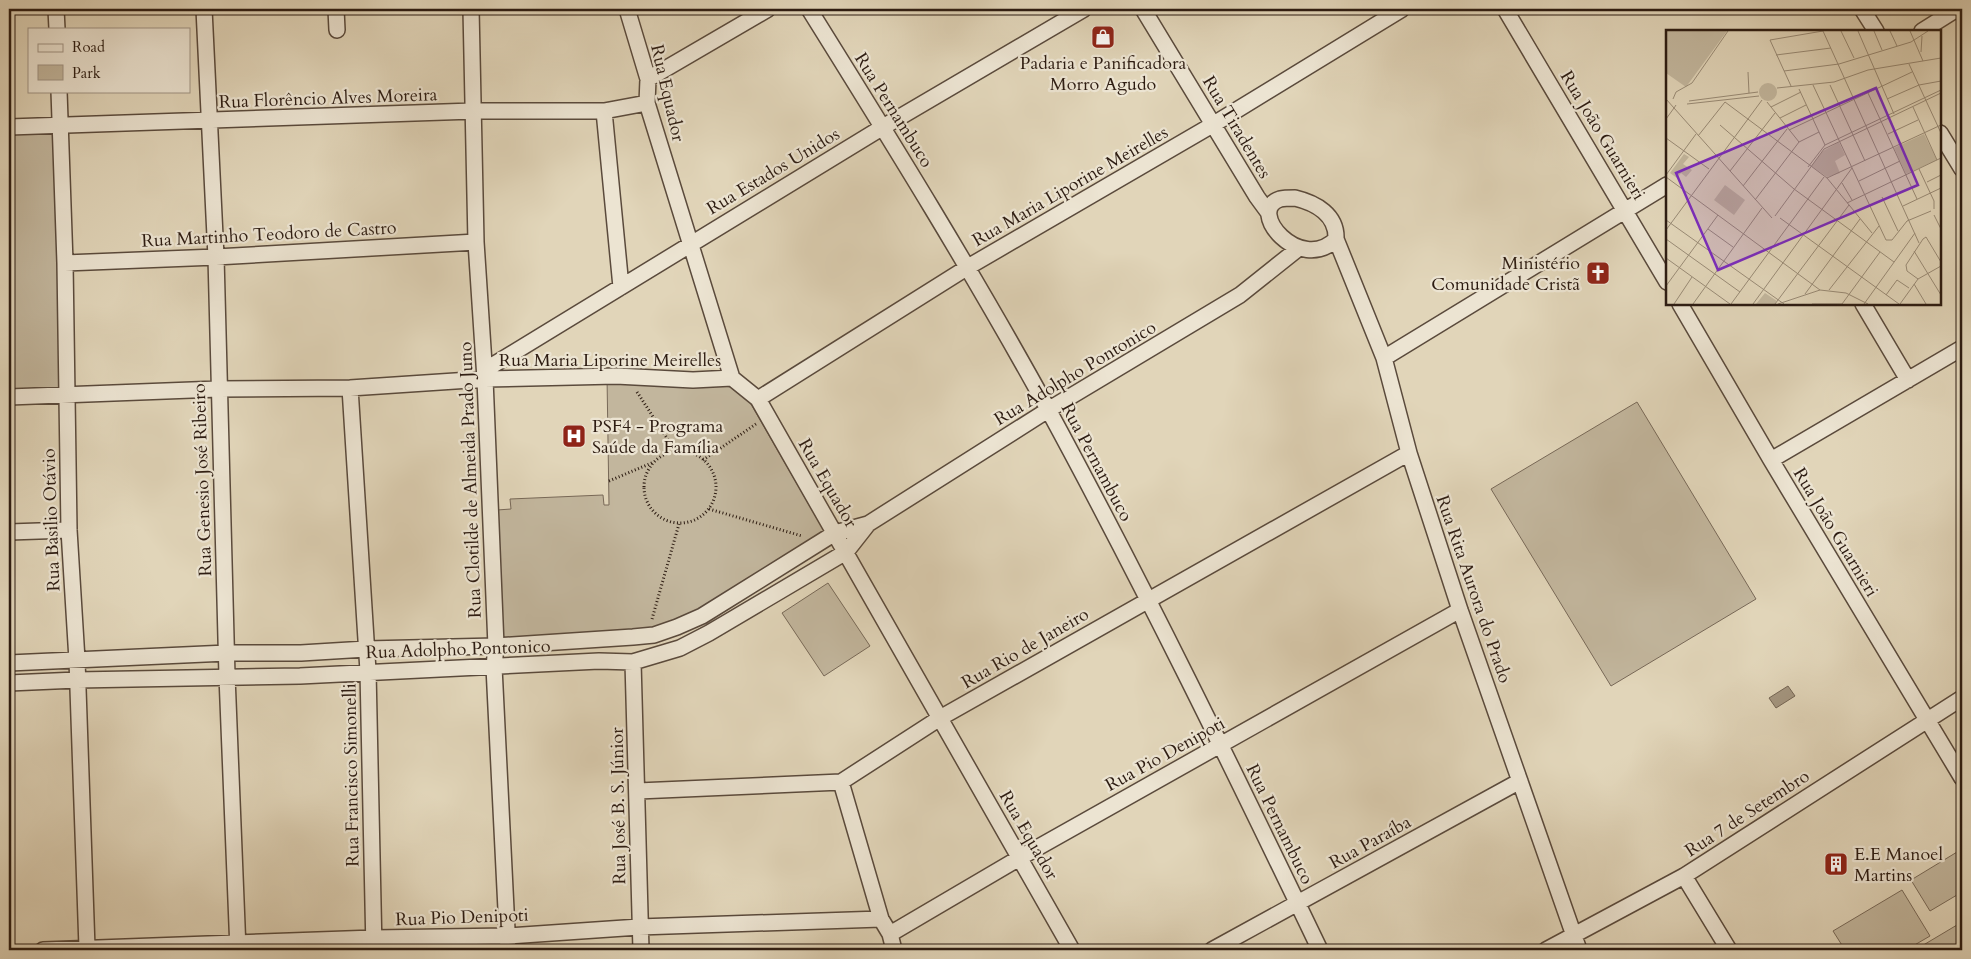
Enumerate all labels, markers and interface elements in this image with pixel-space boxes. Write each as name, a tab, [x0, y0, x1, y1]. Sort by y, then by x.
shop icon: Padaria e Panificadora Morro Agudo	[1090, 24, 1116, 50]
legend	[28, 28, 190, 92]
inset map	[1666, 30, 1941, 305]
text: Road	[72, 37, 105, 57]
street label: Rua Equador	[644, 42, 691, 145]
street label: Rua Pernambuco	[848, 48, 939, 173]
place label: Padaria e Panificadora Morro Agudo	[1020, 51, 1186, 97]
text: Park	[72, 63, 101, 83]
street label: Rua João Guarnieri	[1554, 66, 1651, 205]
street label: Rua Tiradentes	[1196, 71, 1277, 183]
street label: Rua Florêncio Alves Moreira	[218, 82, 438, 115]
street label: Rua Maria Liporine Meirelles	[968, 120, 1173, 253]
street label: Rua Estados Unidos	[702, 122, 844, 221]
street label: Rua Martinho Teodoro de Castro	[141, 215, 397, 254]
place label: Ministério Comunidade Cristã	[1431, 251, 1580, 297]
church icon: Ministério Comunidade Cristã	[1585, 260, 1611, 286]
street label: Rua Adolpho Pontonico	[990, 315, 1161, 432]
street label: Rua Clotilde de Almeida Prado Juno	[453, 341, 488, 619]
street label: Rua Maria Liporine Meirelles	[499, 348, 721, 373]
street label: Rua Genesio José Ribeiro	[187, 383, 218, 577]
street label: Rua Pernambuco	[1055, 399, 1138, 526]
place label: PSF4 - Programa Saúde da Família	[592, 414, 723, 460]
hospital icon: PSF4 - Programa Saúde da Família	[561, 423, 587, 449]
street label: Rua Equador	[792, 434, 863, 533]
street label: Rua Basilio Otávio	[36, 448, 66, 592]
street label: Rua João Guarnieri	[1787, 463, 1884, 602]
street label: Rua Rita Aurora do Prado	[1430, 492, 1518, 687]
street label: Rua Rio de Janeiro	[957, 602, 1094, 695]
street label: Rua Adolpho Pontonico	[365, 634, 551, 665]
street label: Rua Francisco Simonelli	[337, 683, 366, 867]
street label: Rua Pio Denipoti	[1101, 711, 1230, 798]
street label: Rua José B. S. Júnior	[605, 727, 632, 885]
street label: Rua Pernambuco	[1240, 760, 1320, 889]
street label: Rua 7 de Setembro	[1680, 764, 1815, 863]
street label: Rua Equador	[993, 786, 1064, 885]
street label: Rua Paraíba	[1325, 810, 1416, 875]
place label: E.E Manoel Martins	[1854, 842, 1943, 888]
building icon: E.E Manoel Martins	[1823, 851, 1849, 877]
street label: Rua Pio Denipoti	[395, 903, 529, 932]

